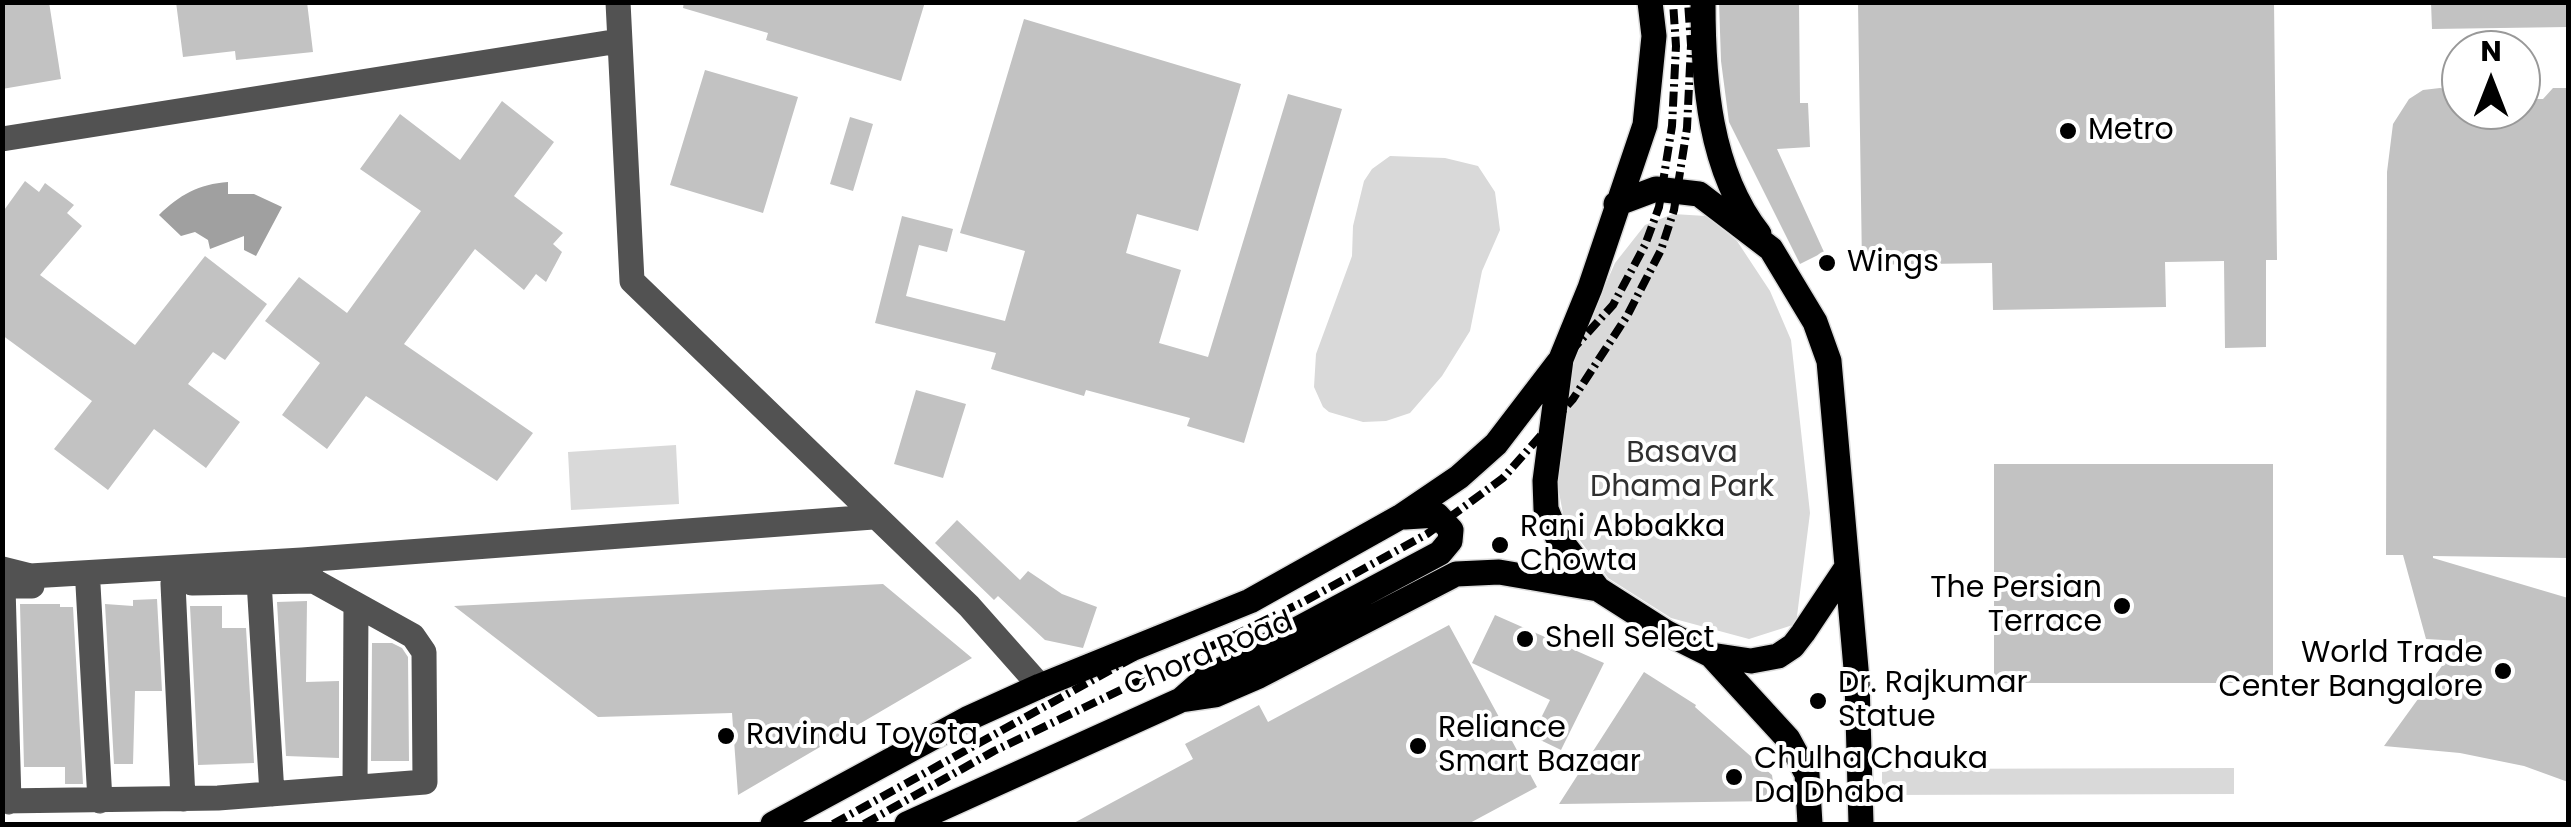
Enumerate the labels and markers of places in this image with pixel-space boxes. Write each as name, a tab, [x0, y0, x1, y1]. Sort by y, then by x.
place label: Metro	[2088, 113, 2174, 149]
marker: Metro	[2057, 120, 2079, 142]
place label: Wings	[1847, 245, 1939, 281]
marker: Wings	[1816, 252, 1838, 274]
place label: Rani Abbakka Chowta	[1520, 510, 1725, 580]
marker: Rani Abbakka Chowta	[1489, 534, 1511, 556]
place label: The Persian Terrace	[1930, 571, 2102, 642]
marker: The Persian Terrace	[2111, 595, 2133, 617]
place label: Shell Select	[1545, 621, 1714, 657]
marker: Shell Select	[1514, 628, 1536, 650]
place label: World Trade Center Bangalore	[2219, 636, 2483, 706]
marker: World Trade Center Bangalore	[2492, 660, 2514, 682]
place label: Dr. Rajkumar Statue	[1838, 666, 2028, 736]
marker: Dr. Rajkumar Statue	[1807, 690, 1829, 712]
place label: Reliance Smart Bazaar	[1438, 711, 1641, 782]
place label: Ravindu Toyota	[746, 718, 978, 754]
marker: Ravindu Toyota	[715, 725, 737, 747]
marker: Reliance Smart Bazaar	[1407, 735, 1429, 757]
place label: Chulha Chauka Da Dhaba	[1754, 742, 1988, 812]
marker: Chulha Chauka Da Dhaba	[1723, 766, 1745, 788]

